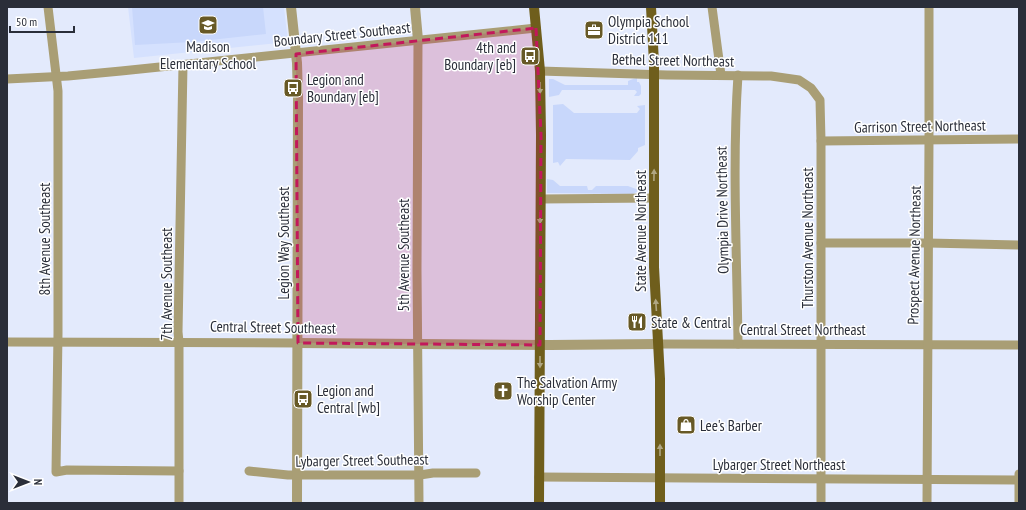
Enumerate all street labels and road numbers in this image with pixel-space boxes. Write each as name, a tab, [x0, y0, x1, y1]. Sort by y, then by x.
street label: Boundary Street Southeast	[273, 17, 411, 51]
street label: Bethel Street Northeast	[612, 49, 734, 71]
street label: Garrison Street Northeast	[854, 115, 986, 137]
street label: Olympia Drive Northeast	[711, 146, 733, 274]
street label: Thurston Avenue Northeast	[798, 167, 817, 309]
street label: State Avenue Northeast	[631, 170, 650, 292]
street label: 8th Avenue Southeast	[35, 183, 54, 295]
street label: Prospect Avenue Northeast	[903, 185, 925, 325]
street label: Legion Way Southeast	[274, 187, 293, 299]
street label: 5th Avenue Southeast	[394, 199, 413, 311]
street label: 7th Avenue Southeast	[157, 228, 176, 340]
street label: Central Street Southeast	[210, 316, 336, 338]
street label: Central Street Northeast	[740, 320, 866, 339]
street label: Lybarger Street Southeast	[295, 449, 429, 471]
street label: Lybarger Street Northeast	[713, 455, 845, 474]

